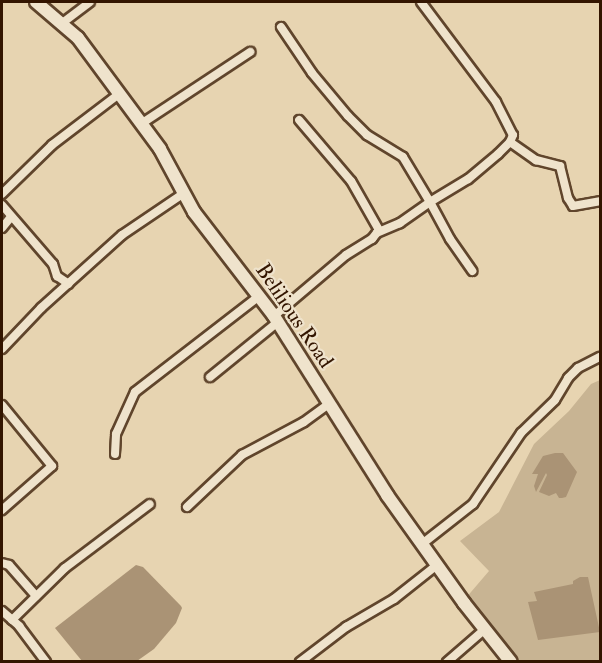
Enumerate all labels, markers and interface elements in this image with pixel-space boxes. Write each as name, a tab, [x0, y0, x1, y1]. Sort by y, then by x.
street label: Belilious Road	[250, 259, 338, 373]

